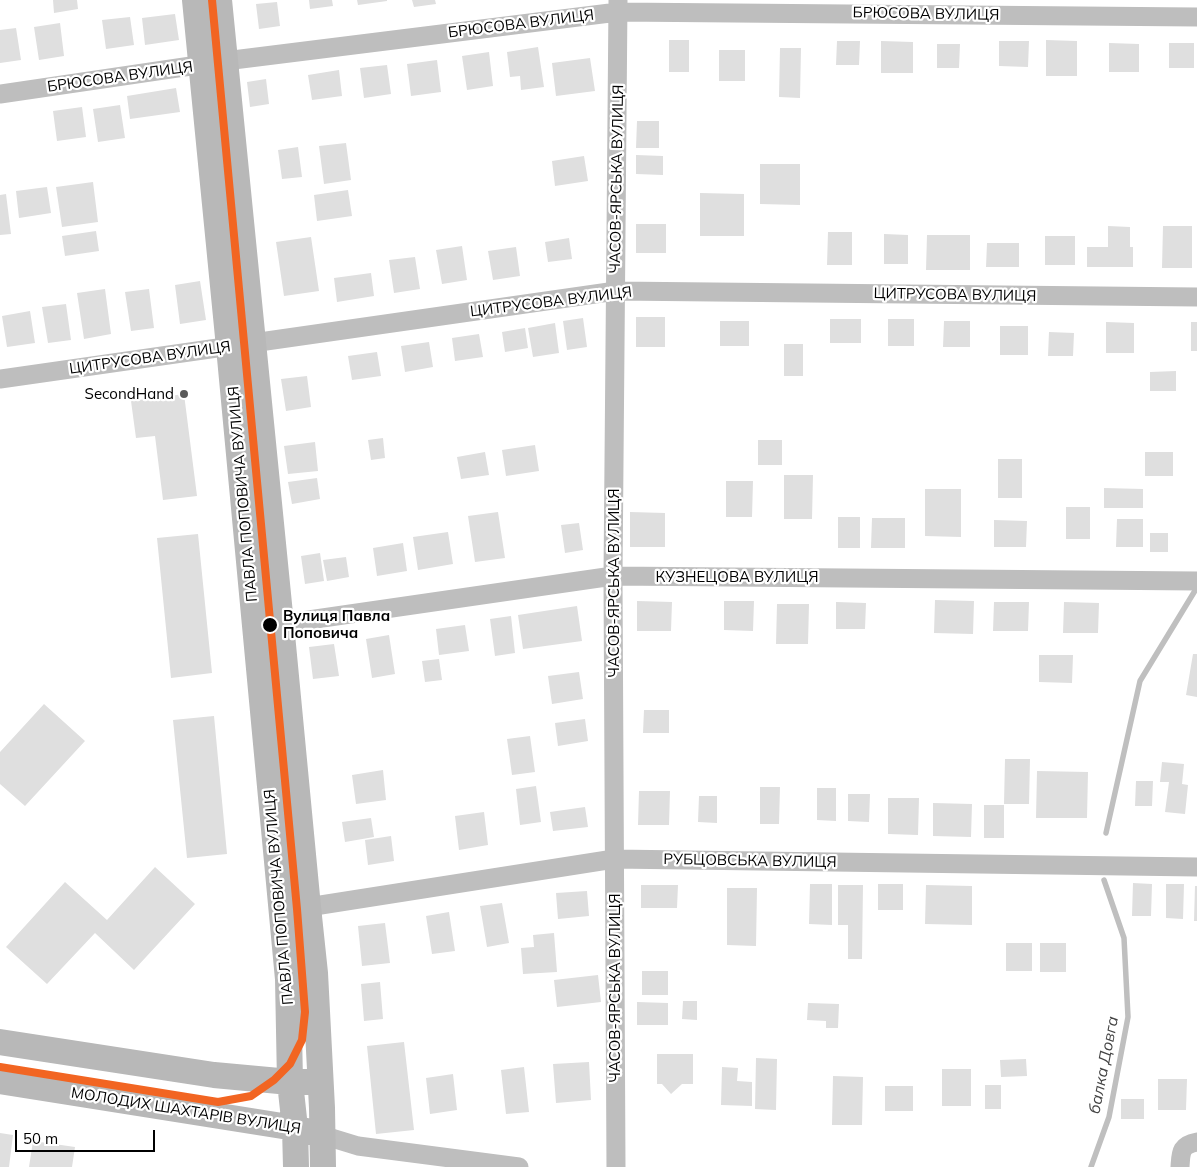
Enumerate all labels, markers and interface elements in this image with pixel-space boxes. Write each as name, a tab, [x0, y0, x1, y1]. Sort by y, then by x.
street label: БРЮСОВА ВУЛИЦЯ	[852, 4, 1000, 24]
street label: БРЮСОВА ВУЛИЦЯ	[447, 6, 595, 42]
street label: БРЮСОВА ВУЛИЦЯ	[46, 58, 194, 96]
street label: ЧАСОВ-ЯРСЬКА ВУЛИЦЯ	[606, 84, 628, 274]
street label: ЦИТРУСОВА ВУЛИЦЯ	[469, 283, 633, 321]
street label: ЦИТРУСОВА ВУЛИЦЯ	[873, 285, 1037, 305]
street label: ЦИТРУСОВА ВУЛИЦЯ	[68, 338, 232, 378]
place label: SecondHand	[85, 385, 174, 403]
street label: ПАВЛА ПОПОВИЧА ВУЛИЦЯ	[225, 385, 261, 603]
marker: SecondHand	[178, 388, 190, 400]
street label: ЧАСОВ-ЯРСЬКА ВУЛИЦЯ	[605, 489, 623, 677]
street label: КУЗНЕЦОВА ВУЛИЦЯ	[655, 568, 819, 586]
place label: Вулиця Павла Поповича	[283, 607, 390, 642]
marker: Вулиця Павла Поповича	[261, 616, 279, 634]
street label: ПАВЛА ПОПОВИЧА ВУЛИЦЯ	[261, 788, 297, 1006]
street label: РУБЦОВСЬКА ВУЛИЦЯ	[663, 850, 837, 872]
street label: ЧАСОВ-ЯРСЬКА ВУЛИЦЯ	[606, 894, 624, 1082]
water label: балка Довга	[1085, 1015, 1123, 1115]
street label: МОЛОДИХ ШАХТАРІВ ВУЛИЦЯ	[70, 1084, 302, 1138]
scale bar	[18, 1120, 158, 1152]
text: 50 m	[23, 1129, 58, 1148]

